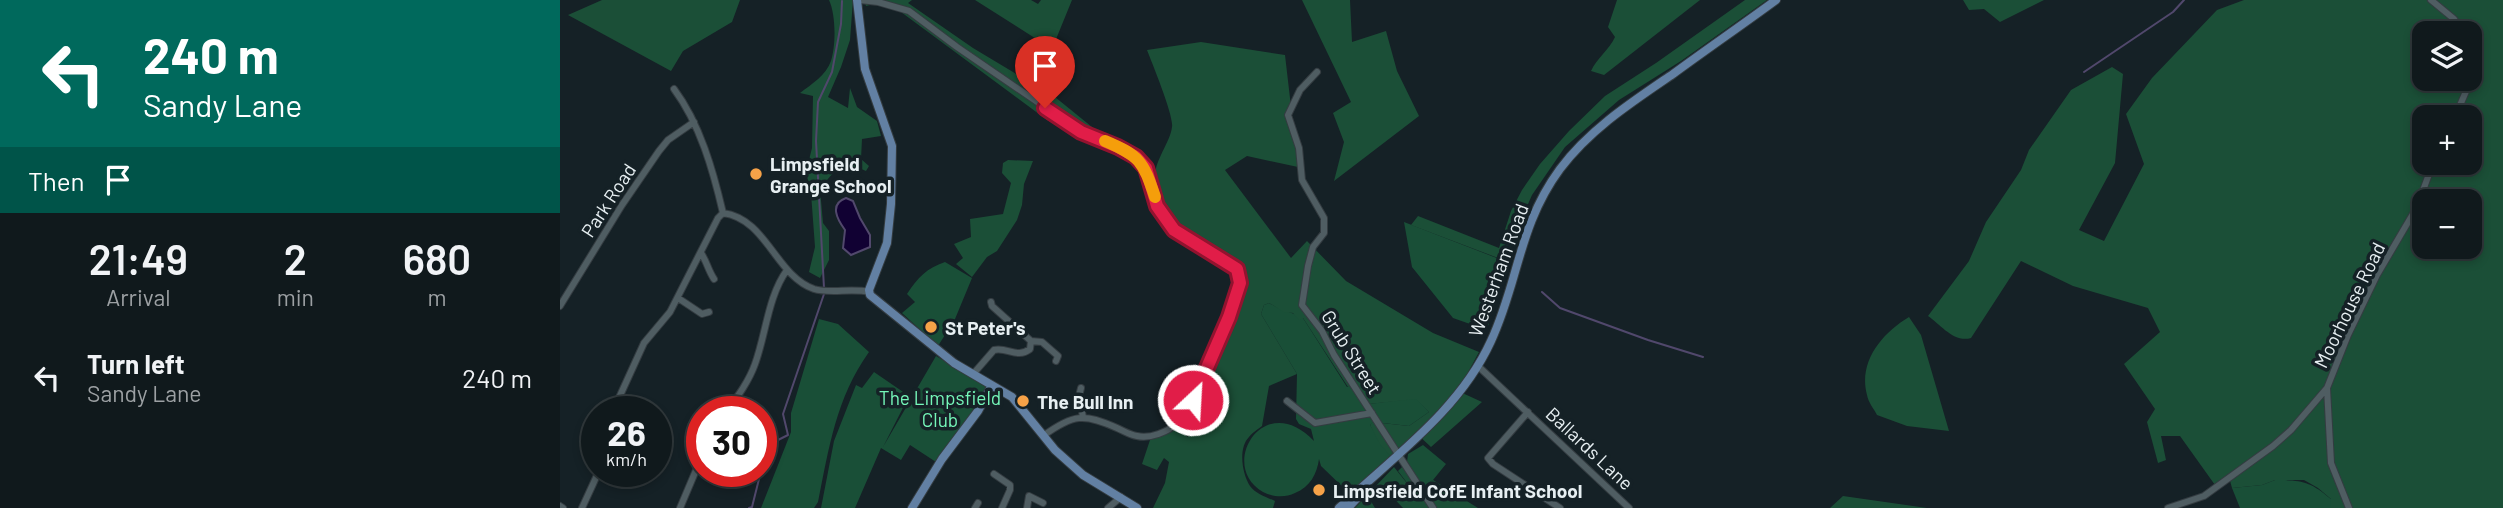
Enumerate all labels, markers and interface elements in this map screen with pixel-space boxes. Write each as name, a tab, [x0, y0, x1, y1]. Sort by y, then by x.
map controls	[2412, 21, 2482, 259]
button: layers	[2412, 21, 2482, 91]
text: 240 m	[143, 25, 279, 84]
icon: left	[28, 28, 119, 119]
pin	[1015, 36, 1075, 108]
icon: arrive	[1026, 47, 1064, 85]
text: Sandy Lane	[143, 85, 302, 123]
button: +	[2412, 105, 2482, 175]
place label: Limpsfield Grange School	[770, 152, 892, 197]
street label: Park Road	[576, 159, 640, 241]
icon: arrive	[99, 161, 137, 199]
text: Then	[28, 165, 85, 196]
marker: Limpsfield Grange School	[748, 166, 764, 182]
button: −	[2412, 189, 2482, 259]
street label: Westerham Road	[1463, 200, 1533, 340]
text: 21:49	[89, 233, 188, 283]
text: 2	[284, 233, 307, 283]
text: 680	[403, 233, 471, 283]
street label: Moorhouse Road	[2309, 238, 2389, 372]
text: Arrival	[106, 283, 171, 311]
text: min	[277, 283, 314, 311]
text: m	[427, 283, 447, 311]
street label: Grub Street	[1317, 306, 1387, 398]
place label: St Peter's	[945, 316, 1026, 339]
marker: St Peter's	[923, 319, 939, 335]
text: Turn left	[87, 348, 185, 379]
icon: left	[28, 359, 66, 397]
text: 240 m	[462, 362, 532, 393]
position arrow	[1156, 363, 1230, 437]
text: Sandy Lane	[87, 379, 201, 407]
park label: The Limpsfield Club	[879, 386, 1001, 431]
place label: The Bull Inn	[1037, 390, 1134, 413]
marker: The Bull Inn	[1015, 393, 1031, 409]
speed limit sign: 30	[686, 396, 777, 487]
street label: Ballards Lane	[1542, 402, 1638, 494]
text: 26	[607, 411, 646, 453]
text: km/h	[606, 448, 647, 470]
place label: Limpsfield CofE Infant School	[1333, 479, 1582, 502]
marker: Limpsfield CofE Infant School	[1311, 482, 1327, 498]

